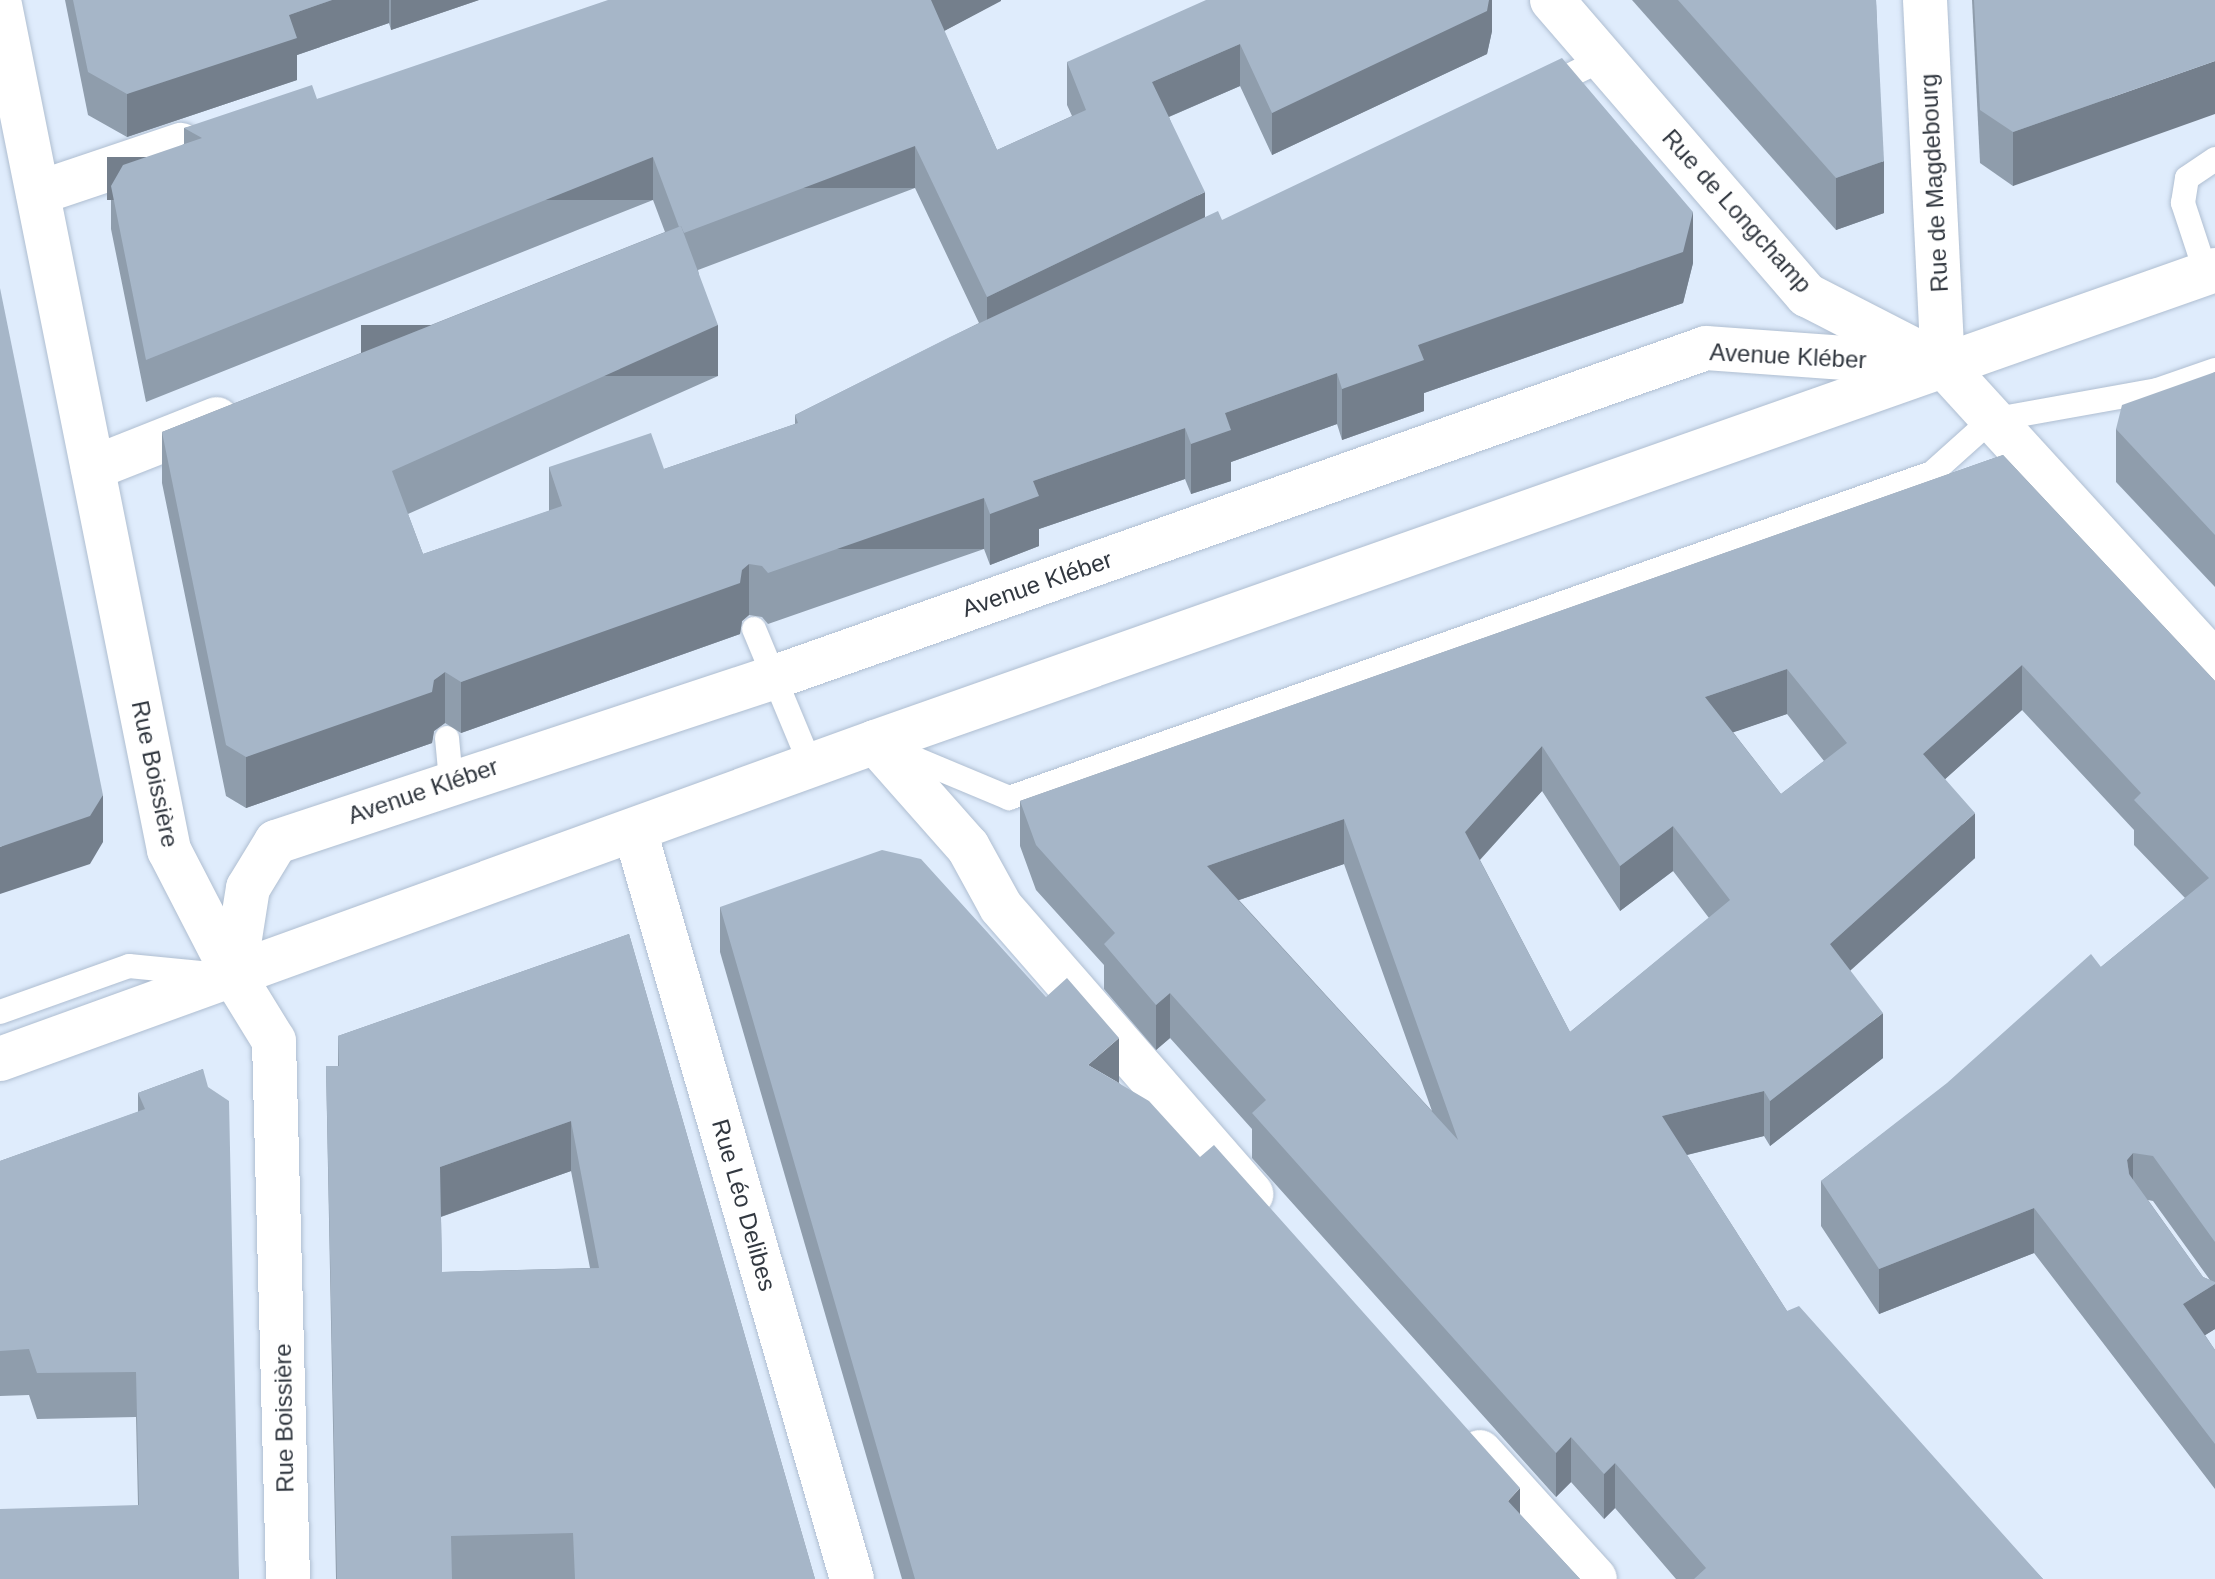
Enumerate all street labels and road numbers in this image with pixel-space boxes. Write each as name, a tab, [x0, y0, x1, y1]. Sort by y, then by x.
street label: Rue de Magdebourg	[1914, 73, 1954, 293]
street label: Rue de Longchamp	[1656, 124, 1818, 298]
street label: Avenue Kléber	[1709, 338, 1867, 374]
street label: Avenue Kléber	[958, 545, 1116, 623]
street label: Rue Boissière	[125, 698, 185, 850]
street label: Avenue Kléber	[344, 752, 502, 830]
street label: Rue Léo Delibes	[706, 1116, 782, 1294]
street label: Rue Boissière	[268, 1343, 300, 1493]

